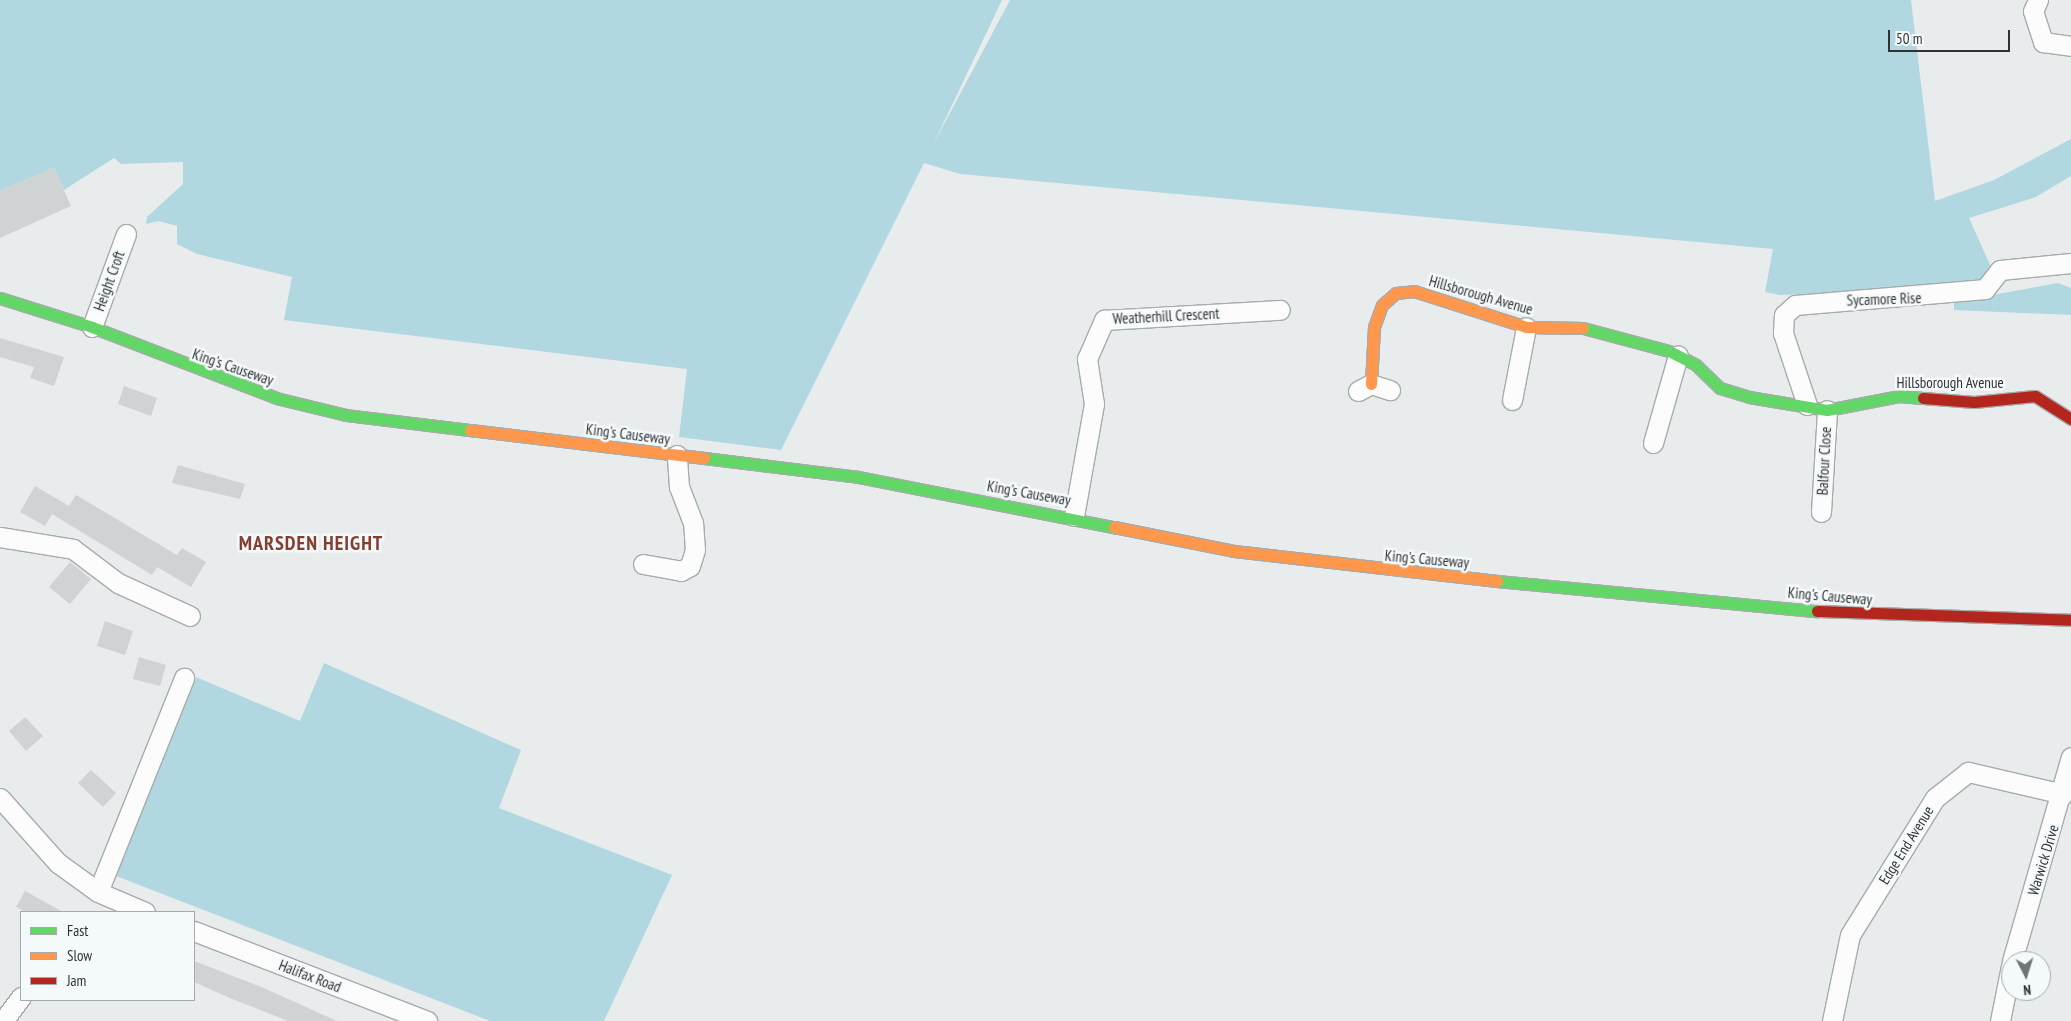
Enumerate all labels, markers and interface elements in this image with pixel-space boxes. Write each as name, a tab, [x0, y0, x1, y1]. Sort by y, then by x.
scale bar	[1891, 20, 2014, 52]
text: 50 m	[1896, 29, 1922, 48]
street label: Height Croft	[90, 248, 128, 314]
street label: Hillsborough Avenue	[1427, 272, 1535, 318]
street label: Sycamore Rise	[1846, 289, 1922, 309]
street label: Weatherhill Crescent	[1112, 304, 1220, 328]
street label: King's Causeway	[190, 345, 276, 389]
street label: Hillsborough Avenue	[1896, 374, 2004, 392]
street label: King's Causeway	[585, 420, 671, 448]
street label: Balfour Close	[1813, 426, 1835, 496]
street label: King's Causeway	[986, 477, 1072, 509]
district label: MARSDEN HEIGHT	[237, 531, 385, 555]
street label: King's Causeway	[1384, 546, 1470, 572]
street label: King's Causeway	[1787, 583, 1873, 609]
street label: Edge End Avenue	[1875, 802, 1937, 888]
street label: Warwick Drive	[2024, 822, 2062, 898]
legend	[20, 911, 195, 1001]
text: Fast	[67, 921, 88, 940]
text: Slow	[67, 946, 92, 965]
north arrow	[2001, 951, 2051, 1001]
street label: Halifax Road	[276, 956, 344, 996]
text: Jam	[67, 971, 86, 990]
text: N	[2023, 981, 2032, 999]

